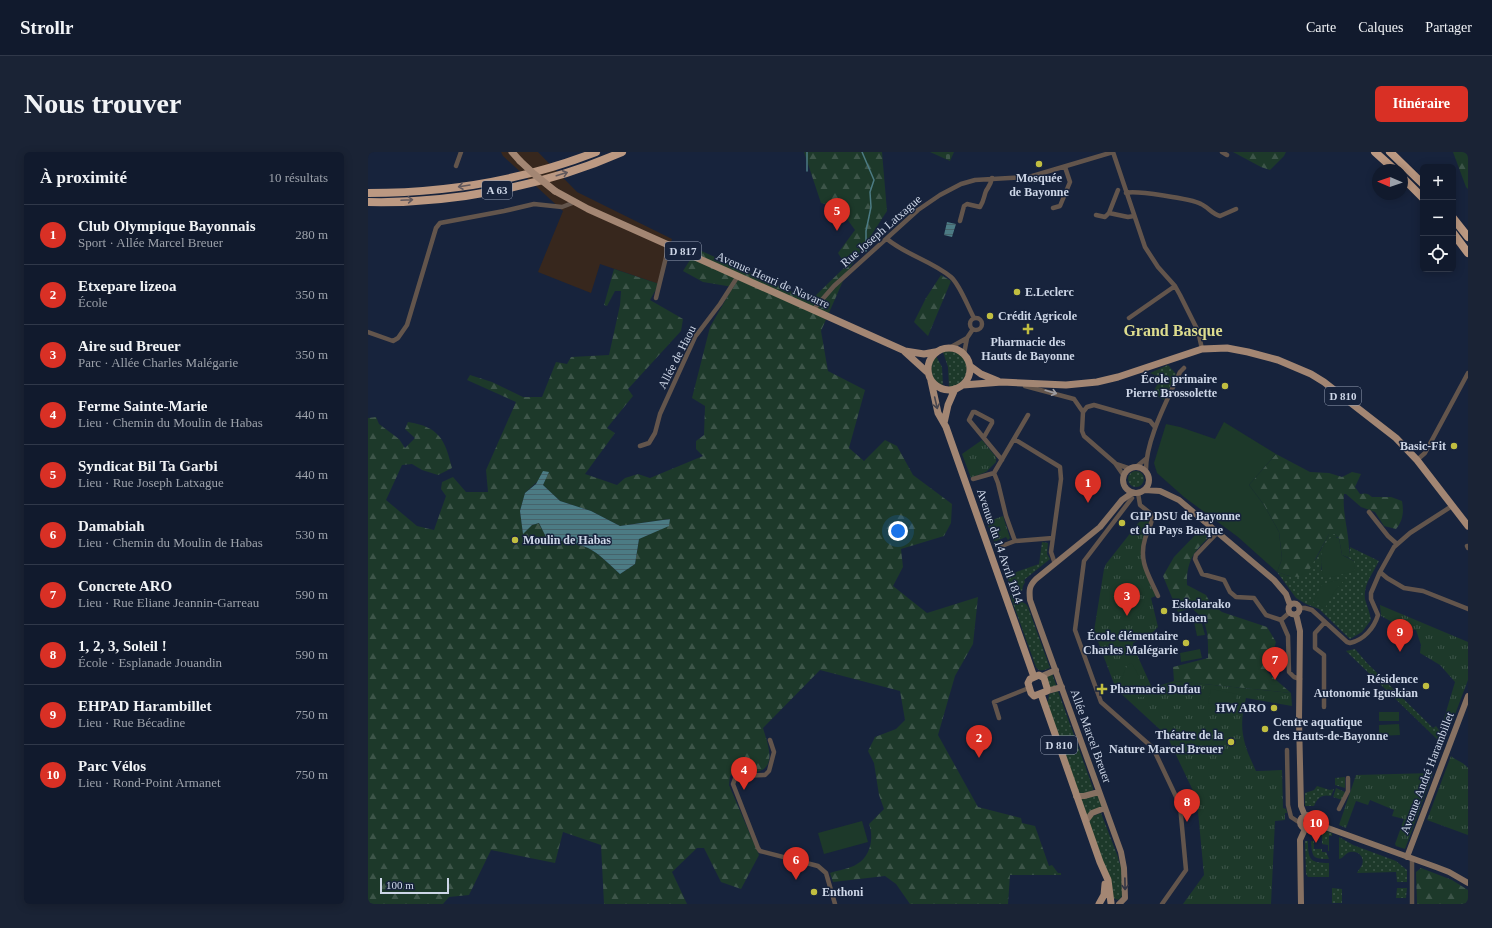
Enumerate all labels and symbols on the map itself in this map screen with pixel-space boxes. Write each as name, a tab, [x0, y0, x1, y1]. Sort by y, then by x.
marker: Mosquée de Bayonne	[1034, 159, 1044, 169]
north arrow	[1372, 164, 1408, 200]
one-way arrow	[556, 170, 569, 177]
place label: Mosquée de Bayonne	[1009, 171, 1070, 199]
road number: A 63	[482, 181, 512, 199]
one-way arrow	[457, 182, 470, 190]
street label: Rue Joseph Latxague	[838, 192, 924, 270]
one-way arrow	[400, 197, 413, 204]
pin: 5	[824, 198, 850, 231]
road number: D 817	[665, 242, 701, 260]
street label: Avenue Henri de Navarre	[714, 249, 832, 311]
place label: E.Leclerc	[1025, 285, 1074, 299]
marker: E.Leclerc	[1012, 287, 1022, 297]
place label: Crédit Agricole	[998, 309, 1078, 323]
marker: Crédit Agricole	[985, 311, 995, 321]
district label: Grand Basque	[1123, 322, 1223, 340]
street label: Allée de Haou	[655, 323, 699, 391]
marker: Pharmacie des Hauts de Bayonne	[1023, 324, 1033, 334]
place label: Pharmacie des Hauts de Bayonne	[981, 335, 1075, 363]
place label: École primaire Pierre Brossolette	[1126, 372, 1218, 400]
marker: École primaire Pierre Brossolette	[1220, 381, 1230, 391]
road number: D 810	[1325, 387, 1361, 405]
one-way arrow	[1044, 389, 1057, 396]
one-way arrow	[932, 396, 940, 409]
place label: Basic-Fit	[1400, 439, 1446, 453]
marker: Basic-Fit	[1449, 441, 1459, 451]
pin: 1	[1075, 470, 1101, 503]
street label: Avenue du 14 Avril 1814	[974, 487, 1026, 605]
place label: GIP DSU de Bayonne et du Pays Basque	[1130, 509, 1241, 537]
marker: GIP DSU de Bayonne et du Pays Basque	[1117, 518, 1127, 528]
your location	[888, 521, 908, 541]
place label: Moulin de Habas	[523, 533, 611, 547]
marker: Moulin de Habas	[510, 535, 520, 545]
pin: 3	[1114, 583, 1140, 616]
place label: Eskolarako bidaen	[1172, 597, 1231, 625]
marker: Eskolarako bidaen	[1159, 606, 1169, 616]
pin: 9	[1387, 619, 1413, 652]
place label: École élémentaire Charles Malégarie	[1083, 629, 1179, 657]
marker: École élémentaire Charles Malégarie	[1181, 638, 1191, 648]
pin: 7	[1262, 647, 1288, 680]
place label: Résidence Autonomie Iguskian	[1314, 672, 1419, 700]
marker: Résidence Autonomie Iguskian	[1421, 681, 1431, 691]
place label: Pharmacie Dufau	[1110, 682, 1201, 696]
marker: Pharmacie Dufau	[1097, 684, 1107, 694]
street label: Allée Marcel Breuer	[1068, 687, 1114, 785]
place label: HW ARO	[1216, 701, 1266, 715]
marker: HW ARO	[1269, 703, 1279, 713]
street label: Avenue André Harambillet	[1397, 710, 1457, 836]
place label: Centre aquatique des Hauts-de-Bayonne	[1273, 715, 1389, 743]
marker: Centre aquatique des Hauts-de-Bayonne	[1260, 724, 1270, 734]
pin: 2	[966, 725, 992, 758]
place label: Théatre de la Nature Marcel Breuer	[1109, 728, 1224, 756]
road number: D 810	[1041, 736, 1077, 754]
marker: Théatre de la Nature Marcel Breuer	[1226, 737, 1236, 747]
pin: 4	[731, 757, 757, 790]
pin: 8	[1174, 789, 1200, 822]
pin: 10	[1303, 810, 1329, 843]
pin: 6	[783, 847, 809, 880]
scale bar	[380, 876, 449, 895]
one-way arrow	[1121, 877, 1129, 890]
place label: Enthoni	[822, 885, 864, 899]
marker: Enthoni	[809, 887, 819, 897]

